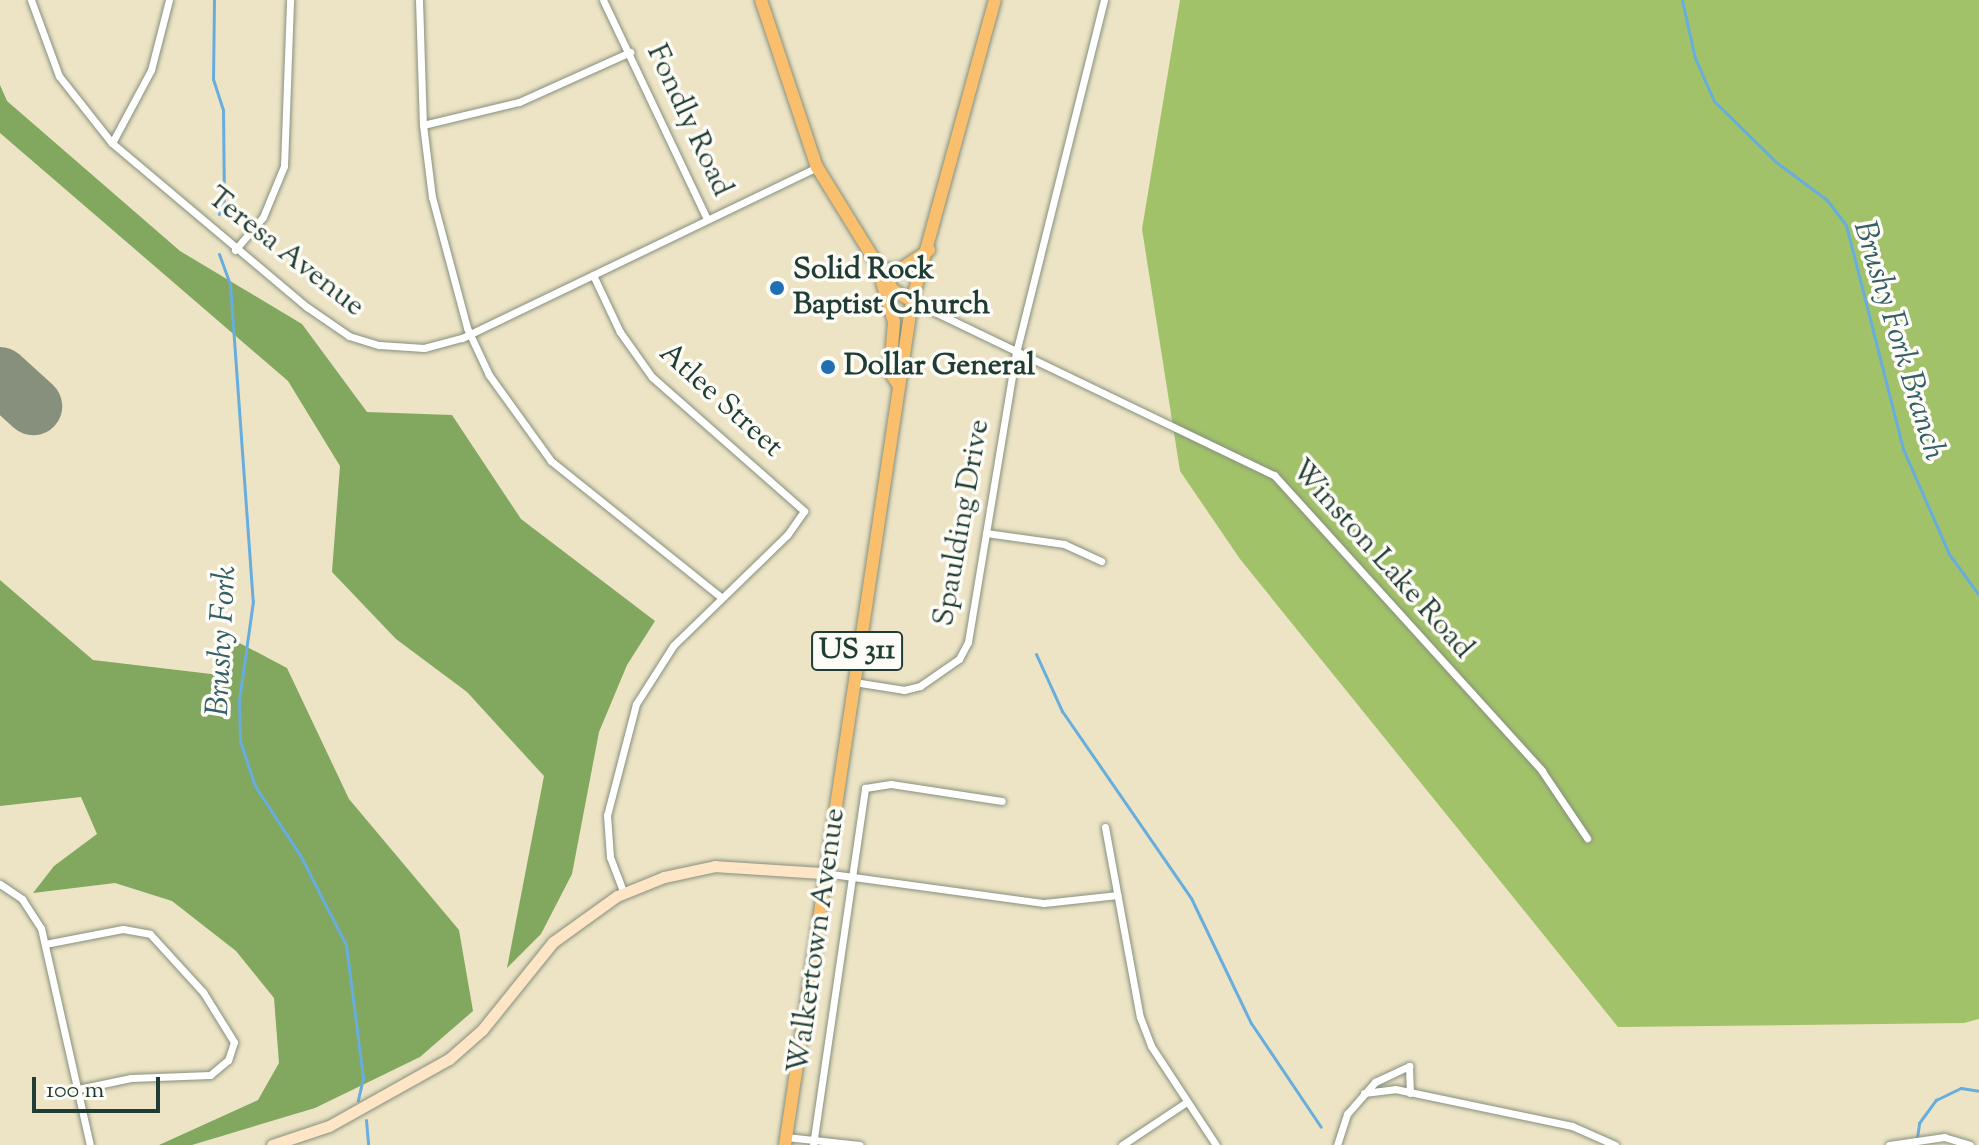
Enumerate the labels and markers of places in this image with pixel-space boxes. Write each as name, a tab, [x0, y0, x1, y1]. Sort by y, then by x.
place label: Solid Rock Baptist Church	[793, 253, 990, 324]
marker: Solid Rock Baptist Church	[768, 279, 786, 297]
place label: Dollar General	[844, 349, 1035, 385]
marker: Dollar General	[819, 358, 837, 376]

